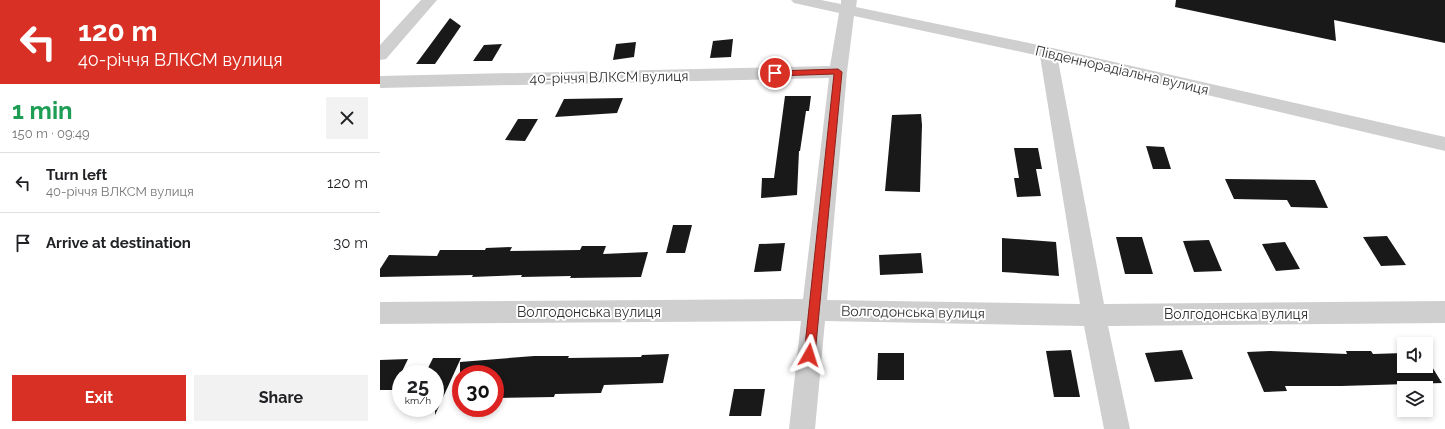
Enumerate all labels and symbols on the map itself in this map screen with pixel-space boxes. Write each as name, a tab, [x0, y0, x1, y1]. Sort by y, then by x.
street label: Південнорадіальна вулиця	[1034, 42, 1210, 98]
pin	[758, 56, 792, 90]
street label: 40-річчя ВЛКСМ вулиця	[529, 68, 689, 86]
street label: Волгодонська вулиця	[841, 303, 985, 321]
street label: Волгодонська вулиця	[517, 304, 661, 320]
street label: Волгодонська вулиця	[1164, 306, 1308, 322]
position arrow	[788, 334, 830, 376]
speed limit sign: 30	[452, 365, 504, 417]

